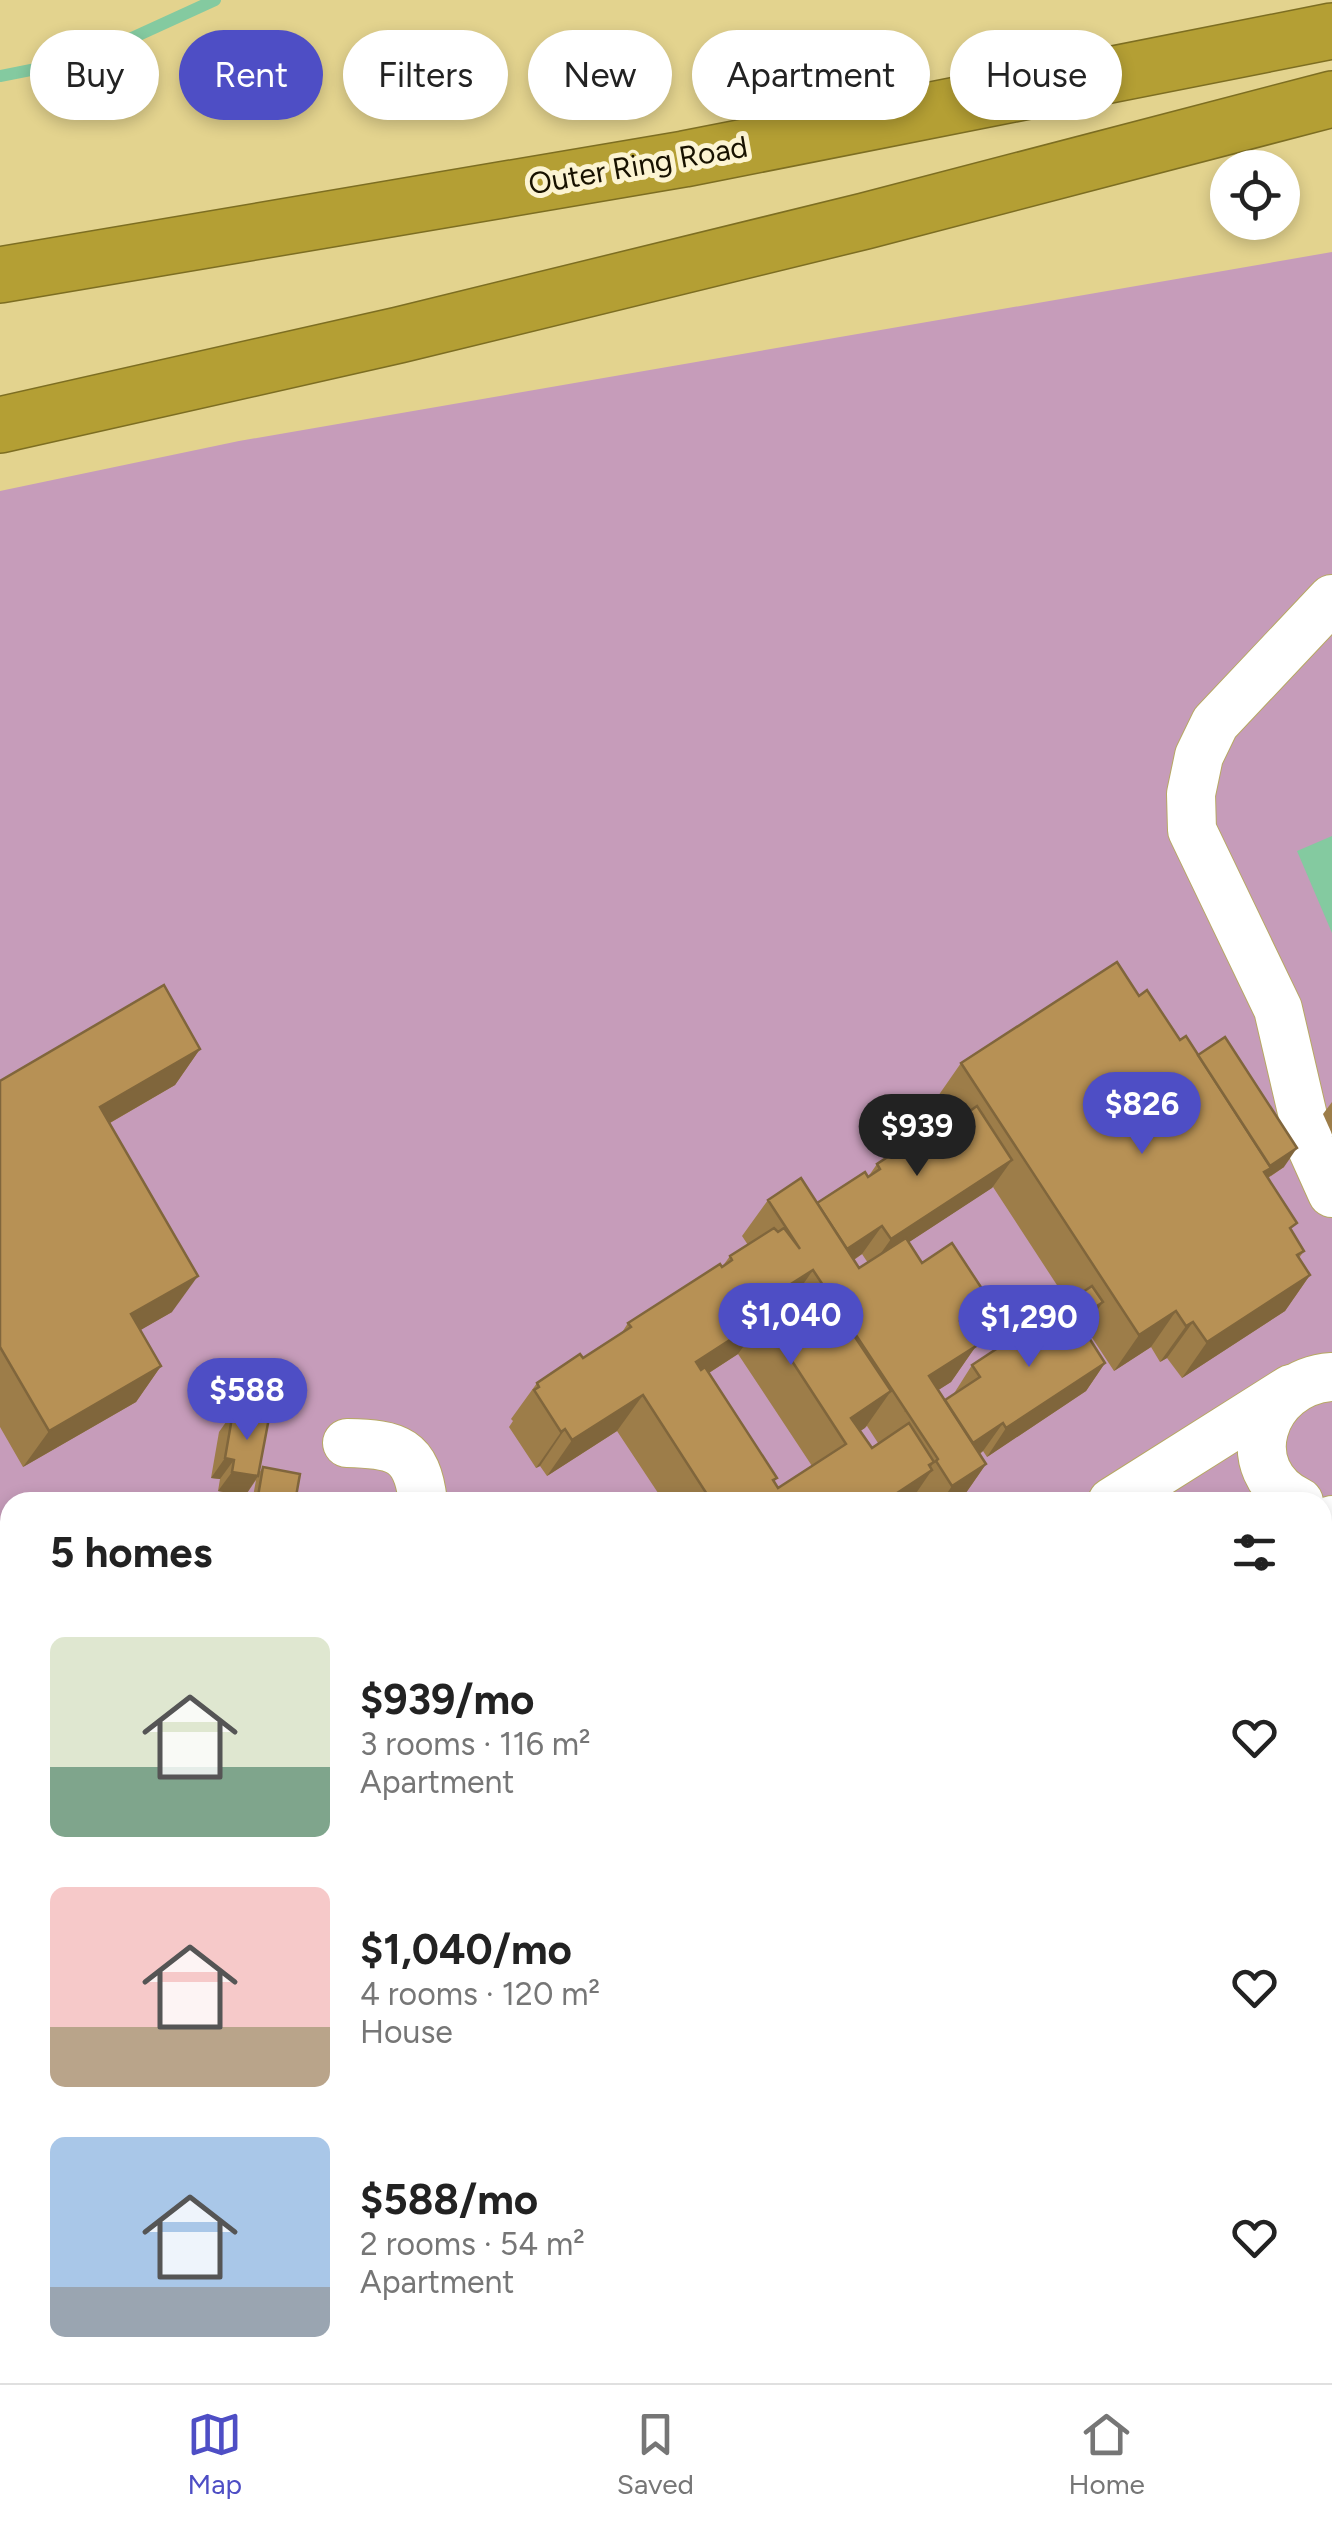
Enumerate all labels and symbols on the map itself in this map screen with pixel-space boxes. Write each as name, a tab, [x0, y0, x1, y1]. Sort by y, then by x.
street label: Outer Ring Road	[526, 128, 750, 202]
pin: $826	[1083, 1072, 1201, 1157]
pin: $939	[858, 1094, 976, 1179]
pin: $1,040	[710, 1283, 872, 1368]
pin: $1,290	[948, 1285, 1110, 1370]
pin: $588	[188, 1358, 306, 1443]

